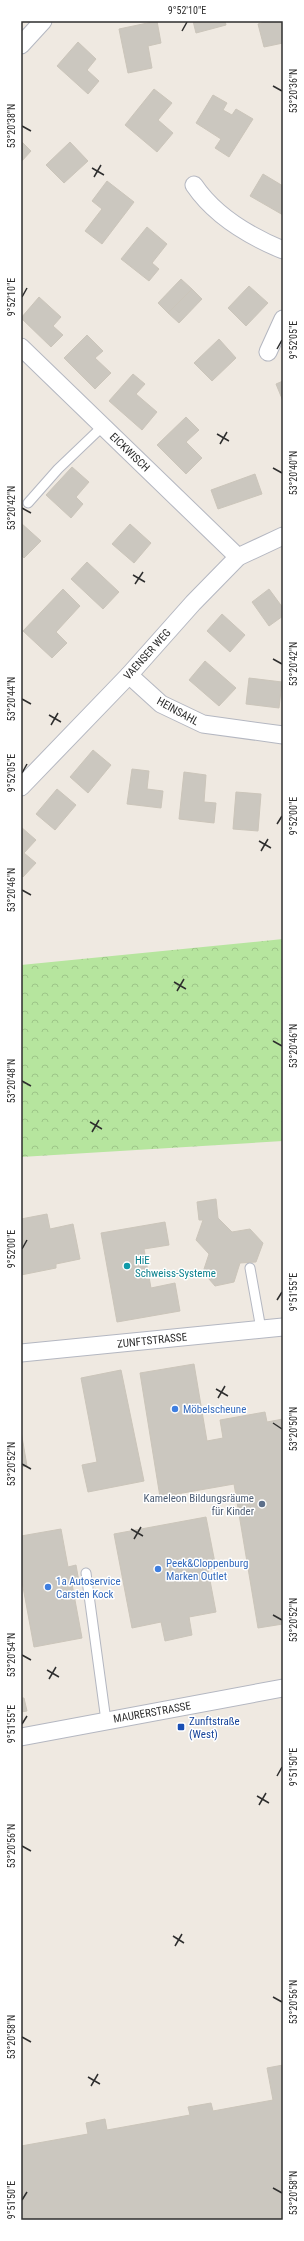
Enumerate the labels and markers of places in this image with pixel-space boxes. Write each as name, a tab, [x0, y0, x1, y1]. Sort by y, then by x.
place label: HiE Schweiss-Systeme	[135, 1254, 216, 1280]
marker: HiE Schweiss-Systeme	[122, 1261, 132, 1271]
place label: Möbelscheune	[183, 1403, 246, 1416]
marker: Möbelscheune	[170, 1404, 180, 1414]
place label: Kameleon Bildungsräume für Kinder	[143, 1492, 255, 1518]
marker: Kameleon Bildungsräume für Kinder	[257, 1499, 267, 1509]
place label: Peek&Cloppenburg Marken Outlet	[166, 1557, 248, 1583]
marker: Peek&Cloppenburg Marken Outlet	[153, 1564, 163, 1574]
place label: 1a Autoservice Carsten Kock	[56, 1575, 121, 1601]
marker: 1a Autoservice Carsten Kock	[43, 1582, 53, 1592]
place label: Zunftstraße (West)	[189, 1715, 240, 1741]
marker: Zunftstraße (West)	[176, 1722, 186, 1732]

